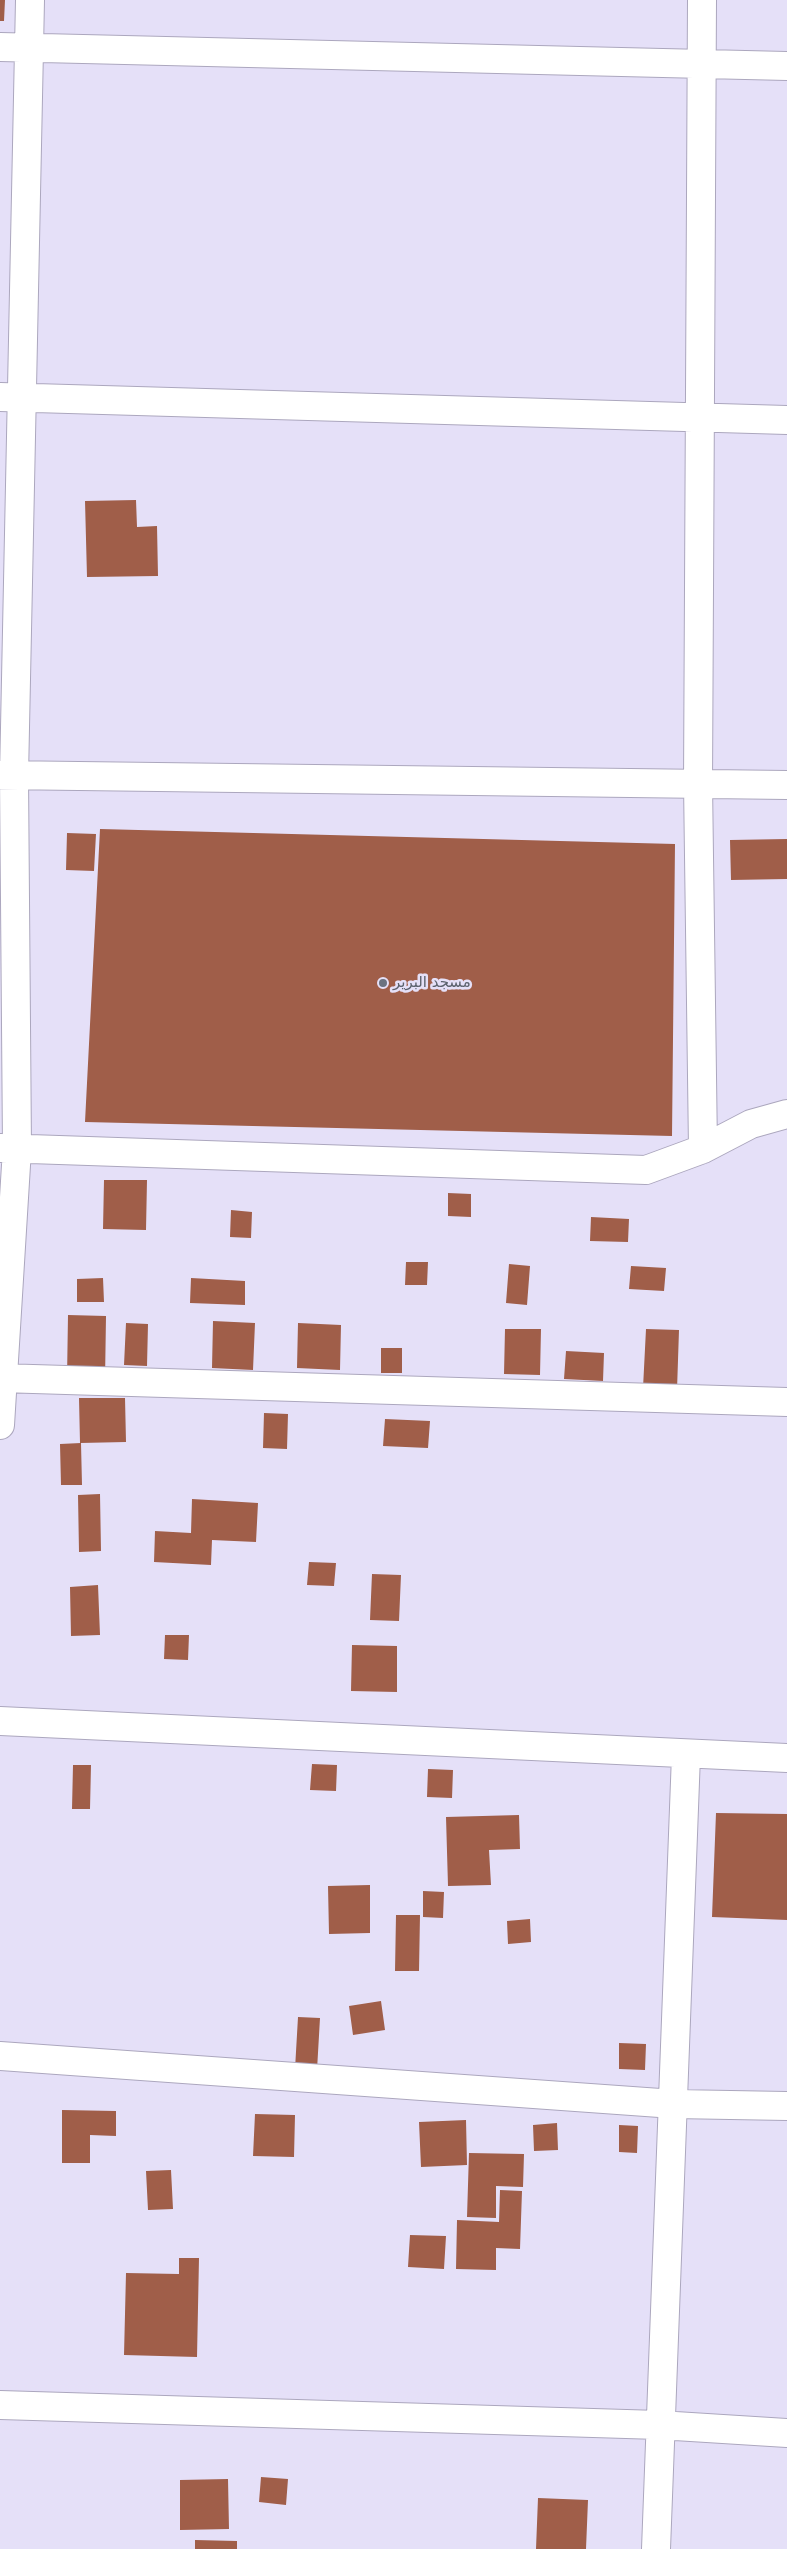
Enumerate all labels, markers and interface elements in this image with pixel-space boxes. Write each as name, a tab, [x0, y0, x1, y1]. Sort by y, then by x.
place label: مسجد البرير	[393, 974, 471, 992]
marker: مسجد البرير	[377, 977, 389, 989]

